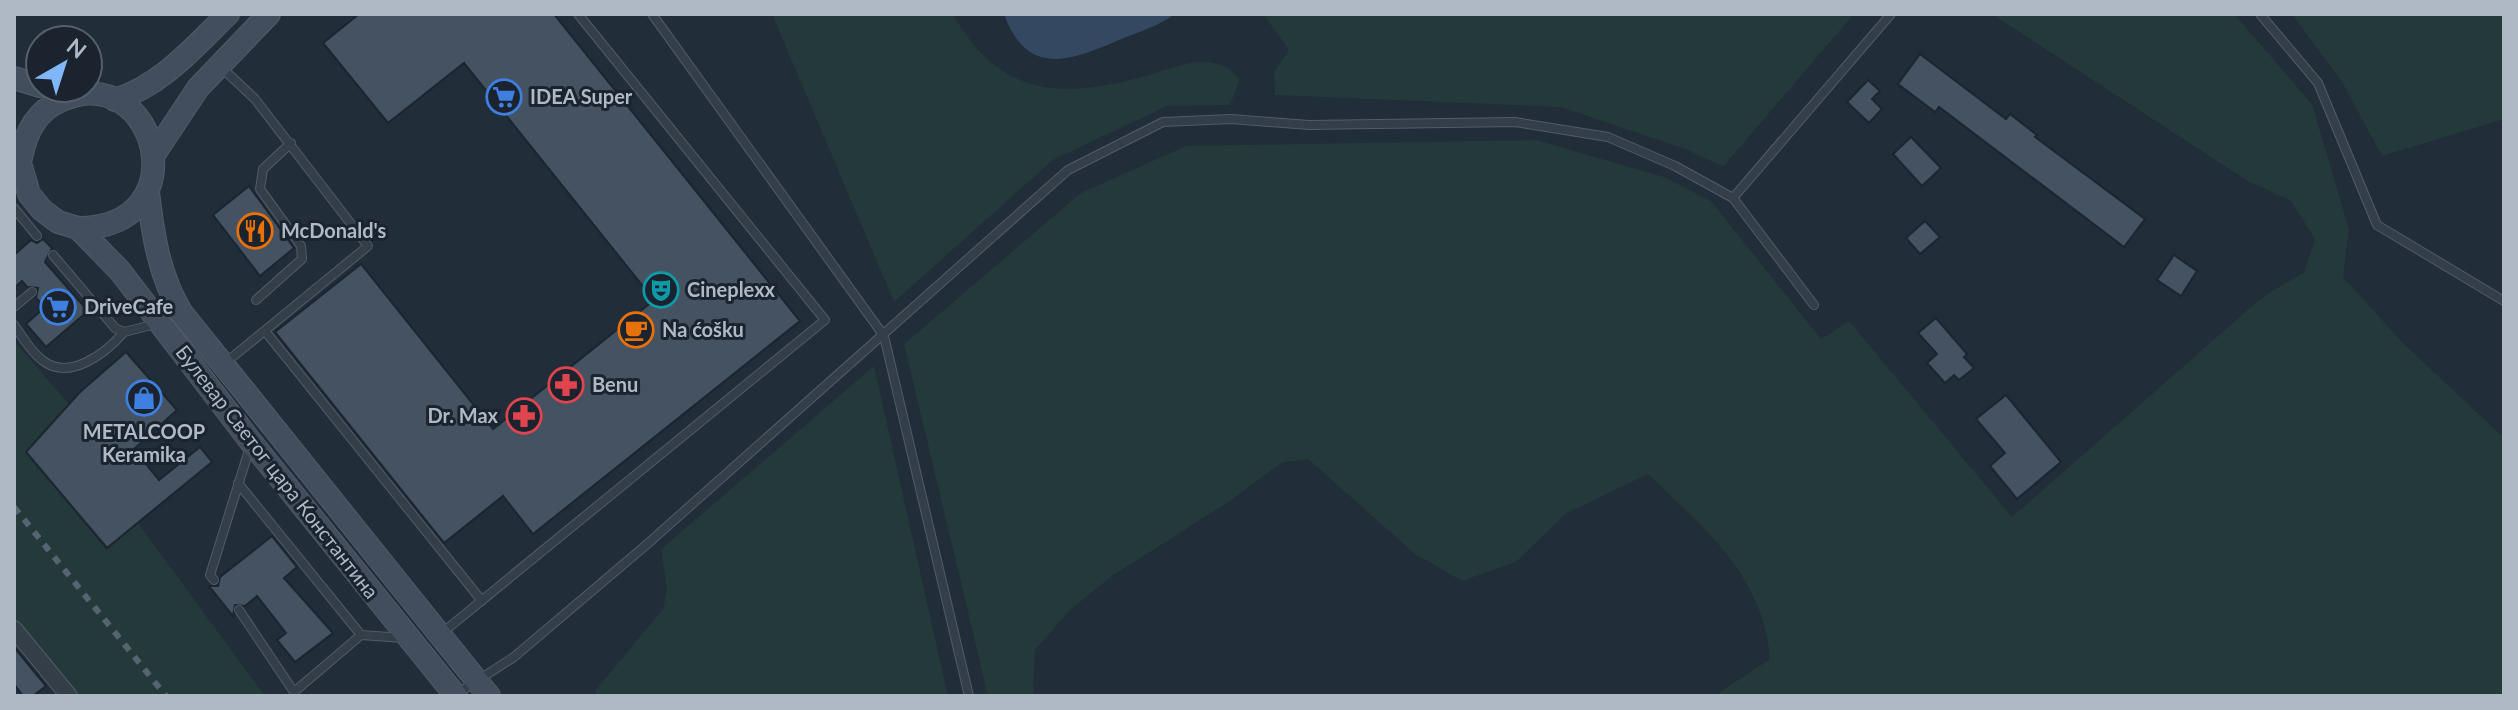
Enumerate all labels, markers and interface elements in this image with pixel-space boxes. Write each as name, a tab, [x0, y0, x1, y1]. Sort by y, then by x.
north arrow	[24, 24, 104, 104]
text: N	[62, 32, 92, 64]
supermarket icon: IDEA Super	[485, 78, 523, 116]
place label: IDEA Super	[530, 84, 633, 108]
restaurant icon: McDonald's	[236, 212, 274, 250]
place label: McDonald's	[281, 218, 386, 242]
theatre icon: Cineplexx	[642, 271, 680, 309]
place label: Cineplexx	[687, 277, 776, 301]
supermarket icon: DriveCafe	[39, 288, 77, 326]
place label: DriveCafe	[84, 294, 174, 318]
cafe icon: Na ćošku	[617, 311, 655, 349]
place label: Na ćošku	[662, 317, 744, 341]
street label: Булевар Светог цара Константина	[171, 340, 384, 603]
pharmacy icon: Benu	[547, 366, 585, 404]
place label: Benu	[592, 372, 638, 396]
shop icon: METALCOOP Keramika	[125, 379, 163, 417]
pharmacy icon: Dr. Max	[505, 397, 543, 435]
place label: Dr. Max	[427, 403, 499, 427]
place label: METALCOOP Keramika	[83, 419, 205, 466]

